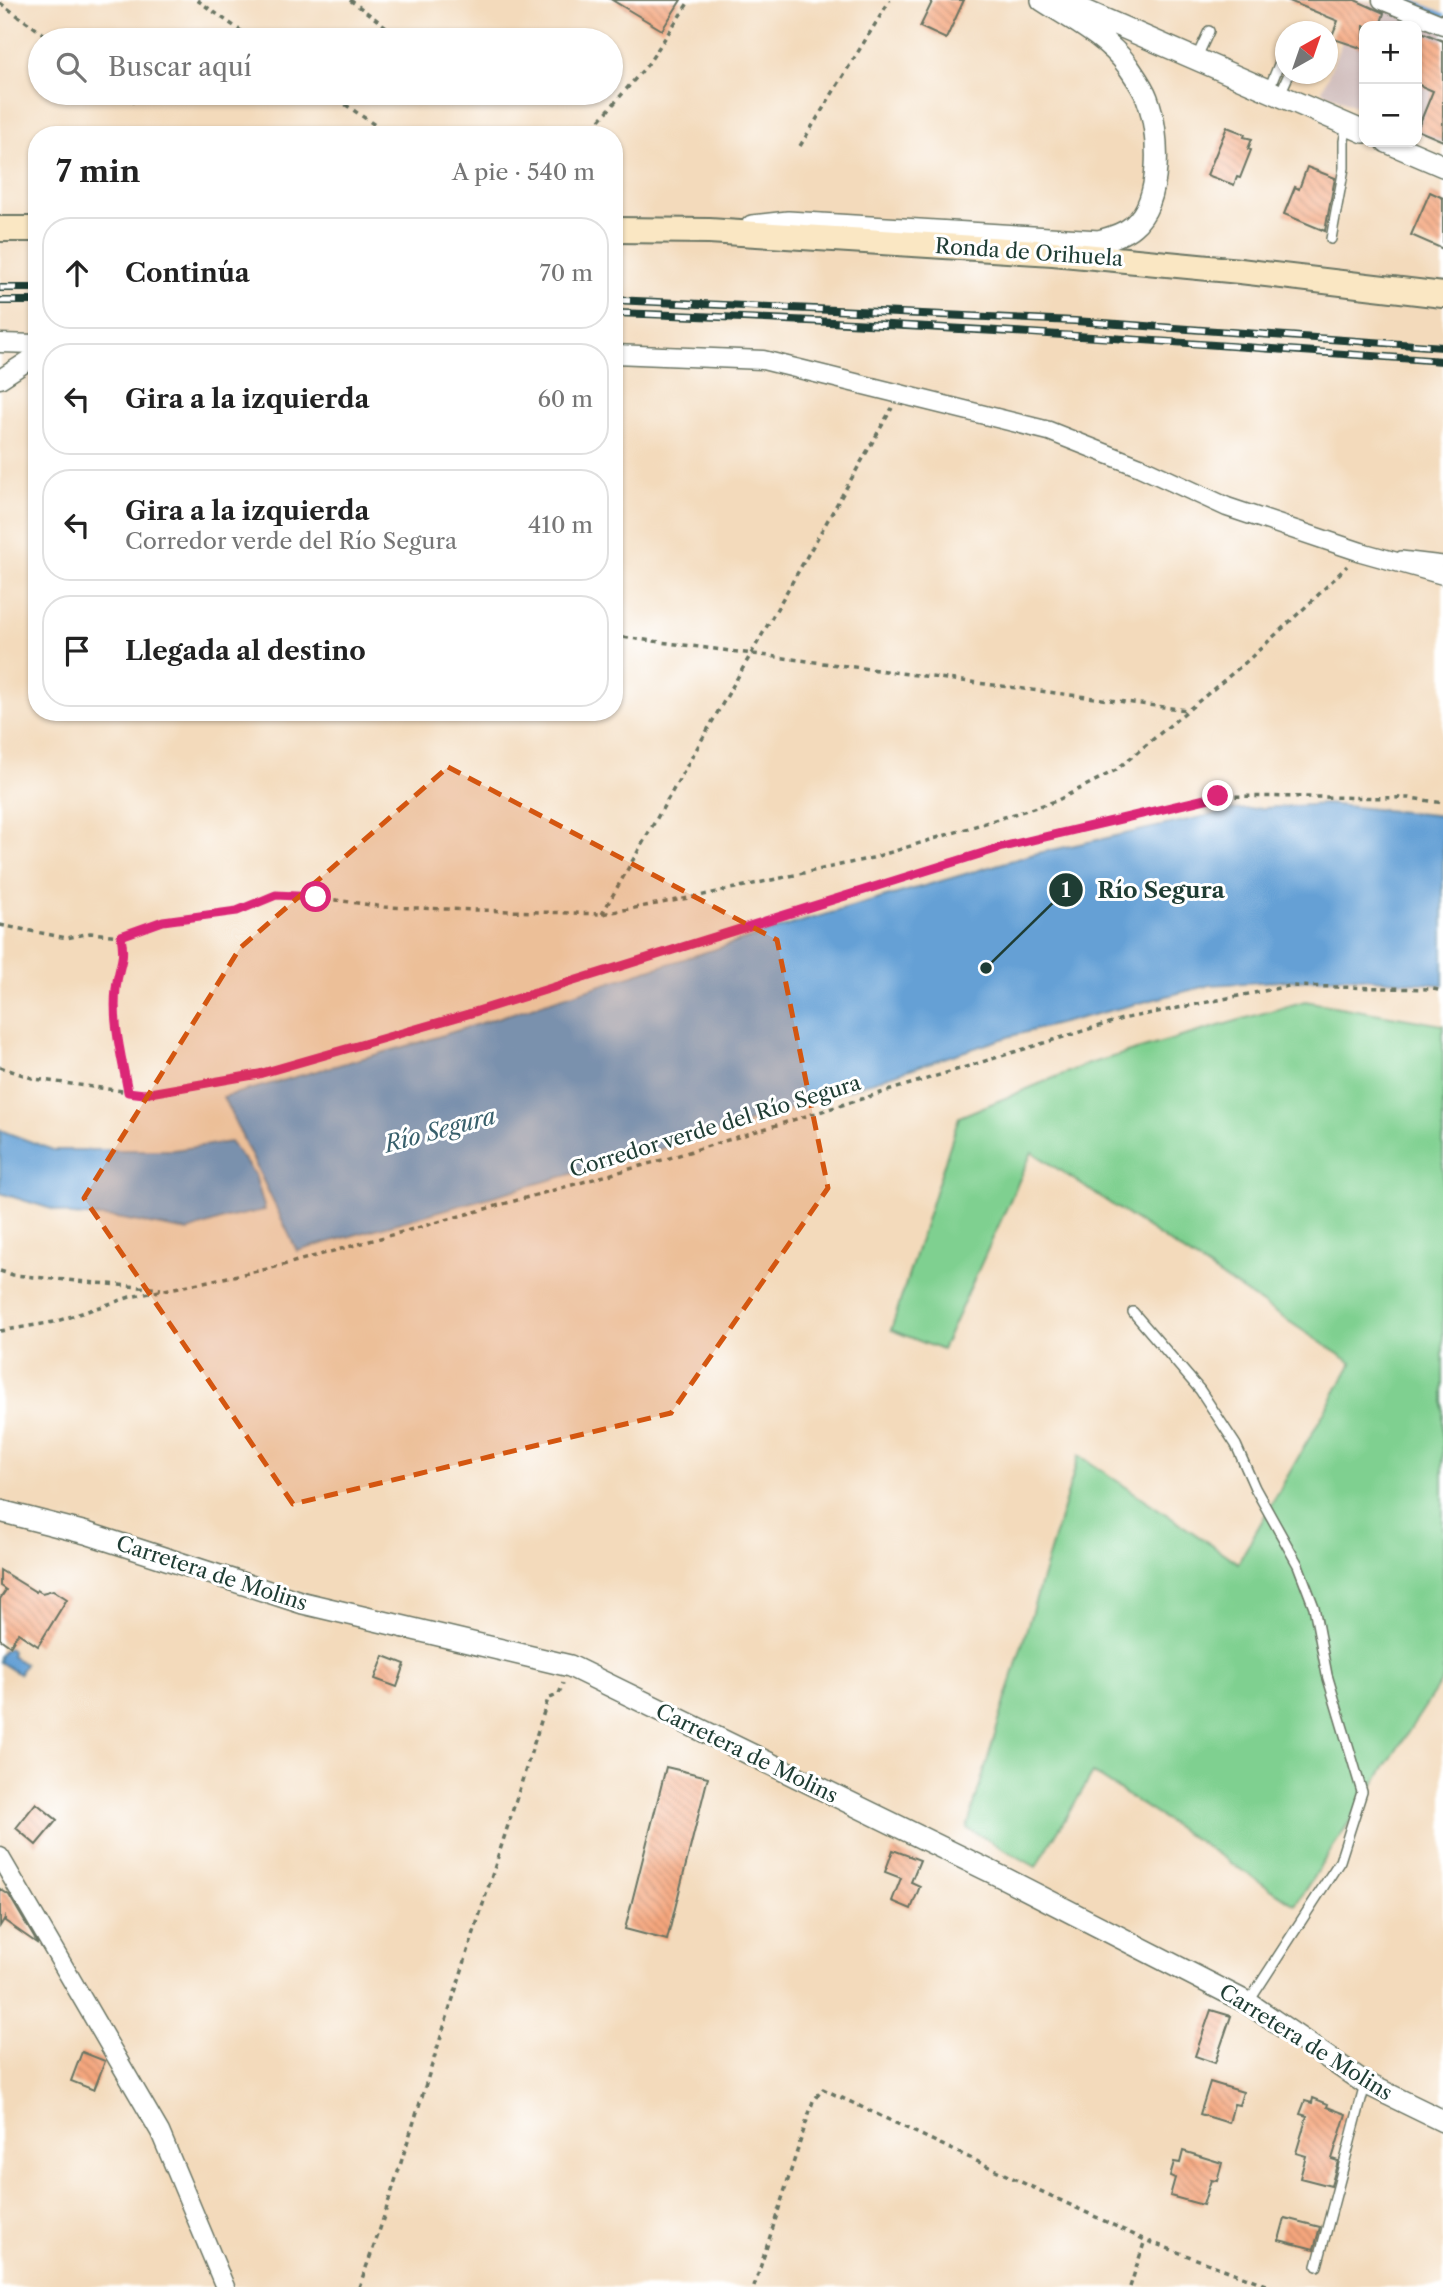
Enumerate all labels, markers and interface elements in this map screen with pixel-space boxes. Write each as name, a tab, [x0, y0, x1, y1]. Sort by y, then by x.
north arrow	[1275, 21, 1338, 84]
map controls	[1359, 21, 1422, 147]
button: +	[1359, 21, 1422, 84]
search box	[28, 28, 623, 105]
icon: search	[52, 48, 90, 86]
text: Buscar aquí	[108, 51, 252, 83]
button: −	[1359, 84, 1422, 147]
text: 7 min	[56, 153, 140, 190]
text: A pie · 540 m	[452, 158, 595, 186]
street label: Ronda de Orihuela	[934, 233, 1125, 271]
icon: ahead	[58, 254, 96, 292]
text: Continúa	[125, 257, 250, 289]
text: 70 m	[540, 259, 593, 287]
icon: left	[58, 380, 96, 418]
text: Gira a la izquierda	[125, 383, 370, 415]
text: 60 m	[537, 385, 593, 413]
text: Gira a la izquierda	[125, 495, 370, 527]
icon: left	[58, 506, 96, 544]
text: 410 m	[528, 511, 593, 539]
text: Corredor verde del Río Segura	[125, 527, 457, 555]
icon: arrive	[58, 632, 96, 670]
text: Llegada al destino	[125, 635, 366, 667]
route end	[1202, 780, 1233, 811]
callout: Río Segura	[1048, 868, 1239, 912]
text: Río Segura	[1097, 876, 1226, 904]
text: 1	[1061, 877, 1071, 902]
route start	[300, 881, 331, 912]
street label: Corredor verde del Río Segura	[566, 1069, 865, 1182]
water label: Río Segura	[379, 1102, 499, 1159]
street label: Carretera de Molins	[113, 1530, 311, 1616]
street label: Carretera de Molins	[652, 1698, 842, 1808]
street label: Carretera de Molins	[1215, 1979, 1397, 2105]

